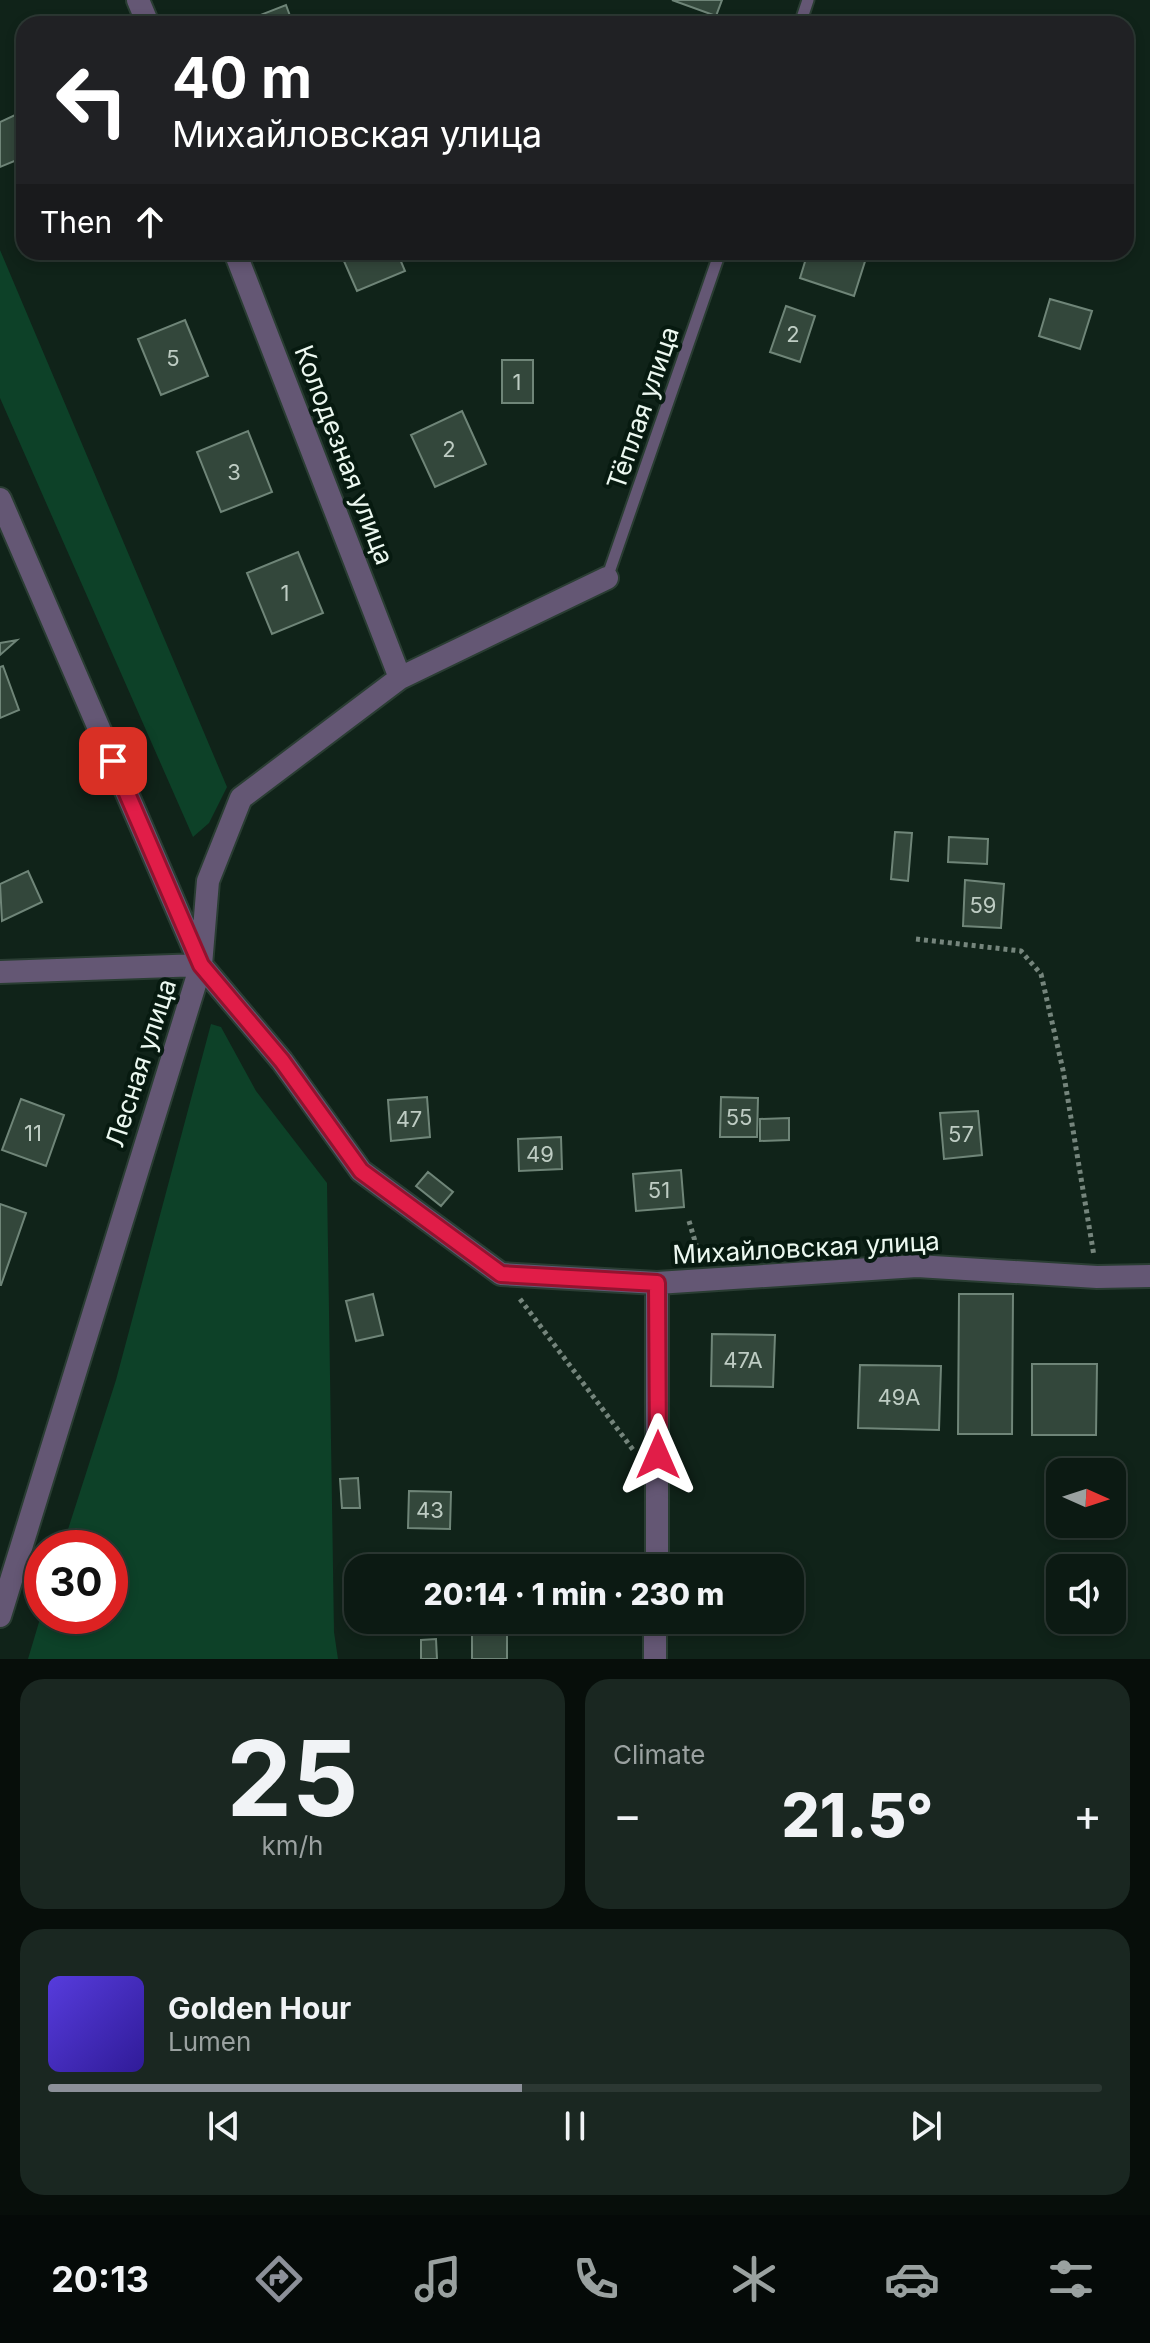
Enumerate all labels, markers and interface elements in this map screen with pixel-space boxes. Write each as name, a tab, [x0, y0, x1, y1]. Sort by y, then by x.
text: 40 m	[172, 44, 312, 112]
icon: left	[40, 48, 144, 152]
text: Михайловская улица	[172, 112, 542, 156]
icon: ahead	[128, 200, 172, 244]
text: Then	[40, 204, 112, 240]
house number: 2	[786, 321, 800, 347]
street label: Тёплая улица	[600, 322, 685, 493]
street label: Колодезная улица	[288, 341, 401, 569]
house number: 5	[166, 345, 180, 371]
house number: 1	[513, 369, 521, 395]
house number: 2	[442, 436, 456, 462]
house number: 3	[227, 459, 241, 485]
house number: 1	[281, 580, 289, 606]
pin	[79, 727, 147, 795]
icon: arrive	[91, 739, 135, 783]
house number: 59	[969, 892, 997, 918]
street label: Лесная улица	[99, 975, 182, 1151]
house number: 55	[726, 1104, 752, 1130]
house number: 47	[396, 1106, 422, 1132]
house number: 11	[24, 1120, 42, 1146]
house number: 57	[948, 1121, 974, 1147]
house number: 49	[526, 1141, 554, 1167]
house number: 51	[648, 1177, 670, 1203]
street label: Михайловская улица	[672, 1225, 940, 1270]
house number: 47А	[723, 1347, 763, 1373]
house number: 49А	[877, 1384, 921, 1410]
position arrow	[616, 1413, 700, 1497]
north arrow	[1046, 1458, 1126, 1538]
map controls	[1046, 1458, 1126, 1634]
house number: 43	[416, 1497, 444, 1523]
speed limit sign: 30	[24, 1530, 128, 1634]
button: sound	[1046, 1554, 1126, 1634]
text: 20:14 · 1 min · 230 m	[424, 1576, 724, 1612]
text: 25	[227, 1715, 358, 1841]
text: Climate	[613, 1739, 705, 1770]
text: 21.5°	[781, 1779, 934, 1851]
text: −	[613, 1788, 642, 1842]
text: +	[1073, 1788, 1102, 1842]
text: km/h	[262, 1830, 323, 1861]
text: Golden Hour	[168, 1990, 351, 2026]
text: Lumen	[168, 2026, 251, 2057]
icon: previous	[202, 2104, 246, 2148]
icon: pause	[553, 2104, 597, 2148]
icon: next	[904, 2104, 948, 2148]
icon: directions	[251, 2251, 307, 2307]
icon: music	[410, 2251, 466, 2307]
icon: phone	[568, 2251, 624, 2307]
icon: climate	[726, 2251, 782, 2307]
icon: car	[884, 2251, 940, 2307]
icon: filters	[1043, 2251, 1099, 2307]
text: 20:13	[51, 2257, 149, 2301]

